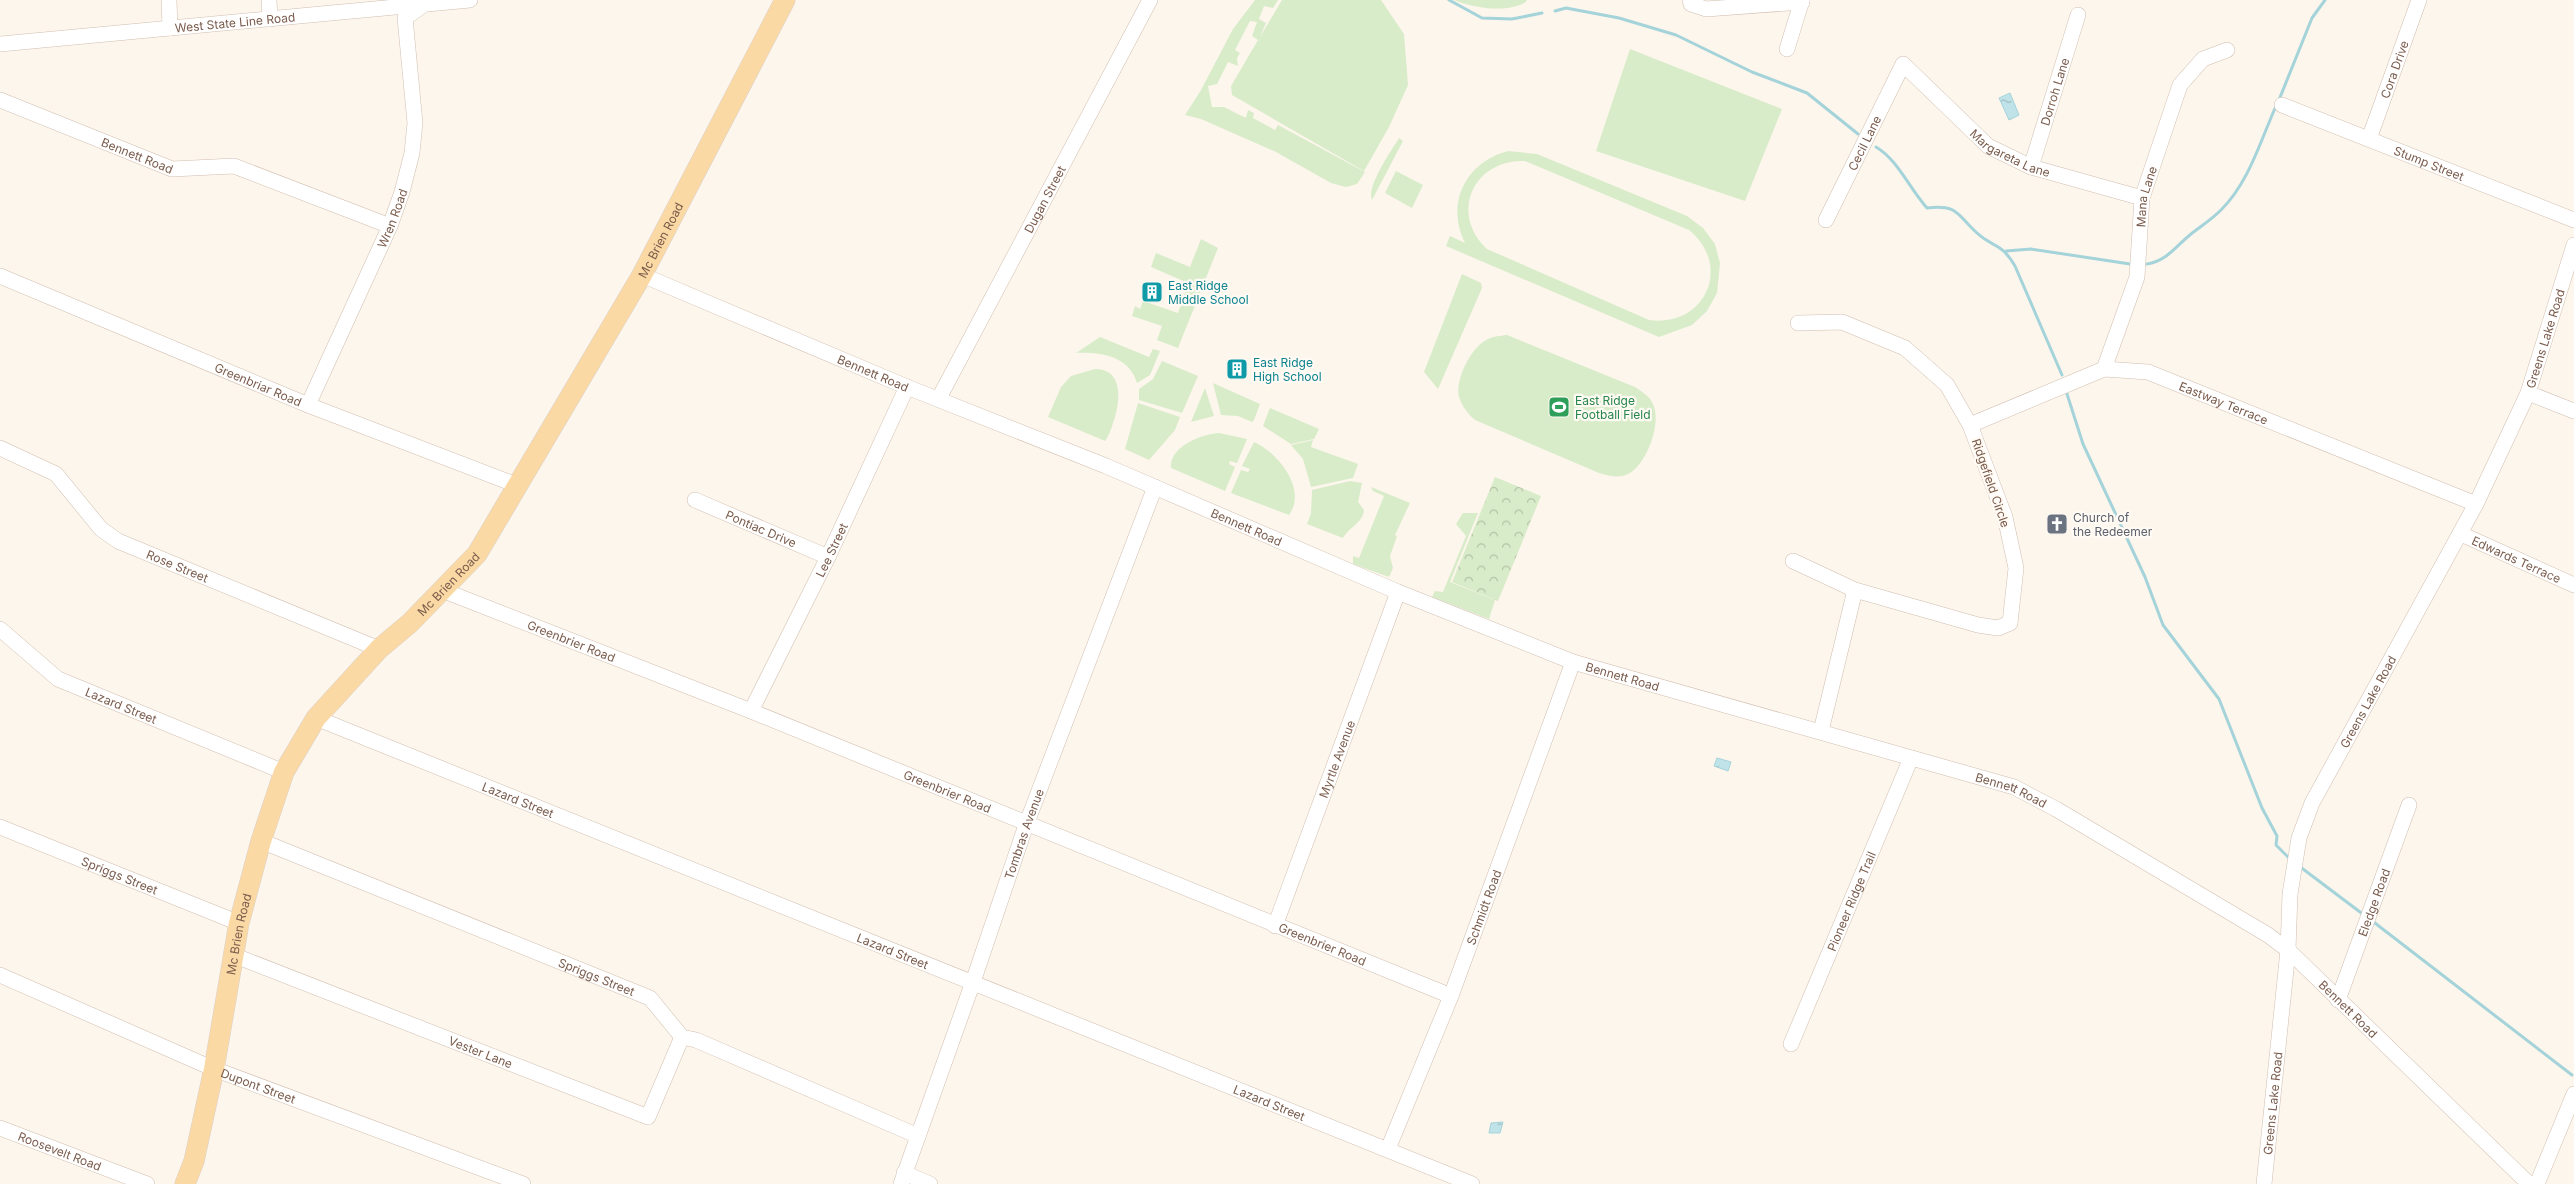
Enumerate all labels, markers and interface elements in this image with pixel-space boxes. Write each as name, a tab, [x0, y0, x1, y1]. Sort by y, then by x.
street label: West State Line Road	[174, 9, 296, 35]
street label: Cora Drive	[2377, 38, 2411, 100]
street label: Dorroh Lane	[2037, 56, 2072, 127]
street label: Cecil Lane	[1844, 113, 1884, 173]
street label: Margareta Lane	[1967, 126, 2052, 180]
street label: Bennett Road	[99, 134, 175, 176]
street label: Stump Street	[2392, 142, 2466, 183]
street label: Dugan Street	[1020, 163, 1068, 236]
street label: Mana Lane	[2133, 164, 2160, 228]
street label: Wren Road	[374, 187, 410, 250]
street label: Mc Brien Road	[634, 200, 686, 280]
place label: East Ridge Middle School	[1168, 278, 1249, 307]
building icon: East Ridge Middle School	[1140, 280, 1164, 304]
street label: Greens Lake Road	[2522, 287, 2567, 390]
street label: Bennett Road	[835, 351, 911, 394]
place label: East Ridge High School	[1253, 355, 1322, 384]
building icon: East Ridge High School	[1225, 357, 1249, 381]
street label: Greenbriar Road	[212, 359, 304, 409]
street label: Eastway Terrace	[2177, 378, 2270, 427]
place label: East Ridge Football Field	[1575, 393, 1651, 422]
sports icon: East Ridge Football Field	[1547, 395, 1571, 419]
street label: Ridgefield Circle	[1969, 437, 2013, 529]
street label: Bennett Road	[1209, 505, 1285, 549]
street label: Pontiac Drive	[724, 507, 799, 550]
place label: Church of the Redeemer	[2073, 510, 2153, 539]
church icon: Church of the Redeemer	[2045, 512, 2069, 536]
street label: Lee Street	[812, 520, 850, 579]
street label: Edwards Terrace	[2470, 532, 2564, 586]
street label: Rose Street	[144, 546, 211, 585]
street label: Mc Brien Road	[414, 549, 482, 619]
street label: Greenbrier Road	[525, 617, 618, 665]
street label: Greens Lake Road	[2336, 653, 2399, 750]
street label: Bennett Road	[1584, 659, 1661, 694]
street label: Lazard Street	[83, 684, 159, 726]
street label: Myrtle Avenue	[1315, 718, 1358, 800]
street label: Greenbrier Road	[901, 766, 993, 816]
street label: Bennett Road	[1974, 769, 2050, 810]
street label: Lazard Street	[480, 778, 556, 821]
street label: Tombras Avenue	[1001, 786, 1047, 881]
street label: Pioneer Ridge Trail	[1823, 849, 1879, 953]
street label: Spriggs Street	[79, 853, 160, 897]
street label: Eledge Road	[2354, 866, 2393, 938]
street label: Schmidt Road	[1463, 868, 1504, 947]
street label: Mc Brien Road	[223, 892, 254, 976]
street label: Greenbrier Road	[1277, 919, 1369, 968]
street label: Lazard Street	[855, 929, 931, 972]
street label: Spriggs Street	[556, 954, 637, 999]
street label: Bennett Road	[2316, 977, 2381, 1041]
street label: Vester Lane	[447, 1032, 515, 1071]
street label: Greens Lake Road	[2260, 1051, 2285, 1156]
street label: Dupont Street	[219, 1065, 298, 1106]
street label: Lazard Street	[1231, 1081, 1308, 1124]
street label: Roosevelt Road	[16, 1128, 104, 1173]

